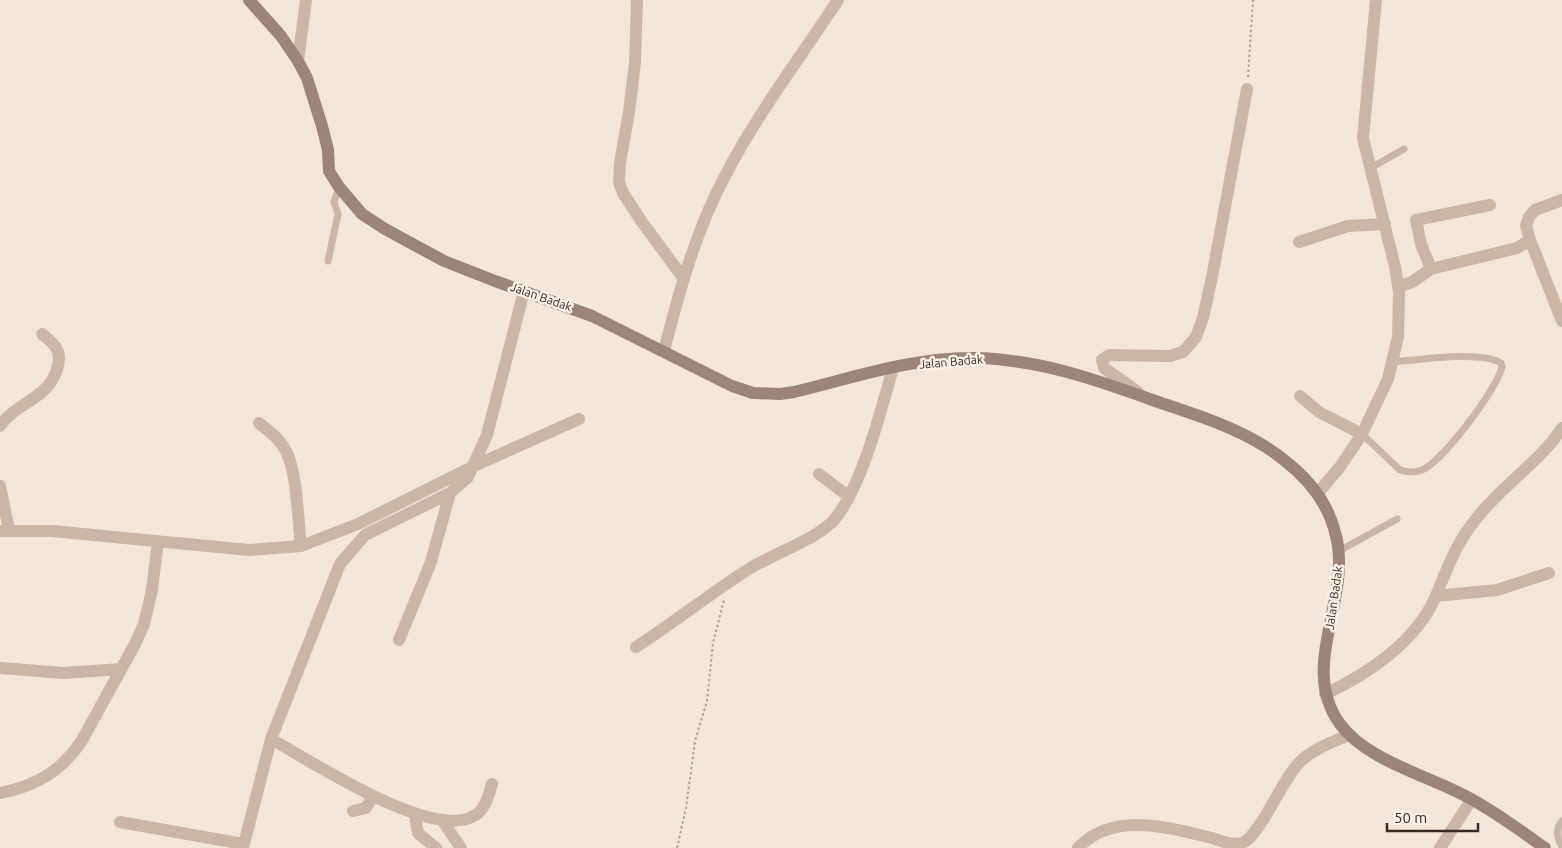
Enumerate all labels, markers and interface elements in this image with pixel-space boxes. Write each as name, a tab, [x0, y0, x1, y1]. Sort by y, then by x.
street label: Jalan Badak	[509, 280, 574, 313]
street label: Jalan Badak	[918, 352, 983, 371]
street label: Jalan Badak	[1323, 565, 1344, 631]
scale bar	[1387, 800, 1478, 832]
text: 50 m	[1394, 809, 1427, 826]

